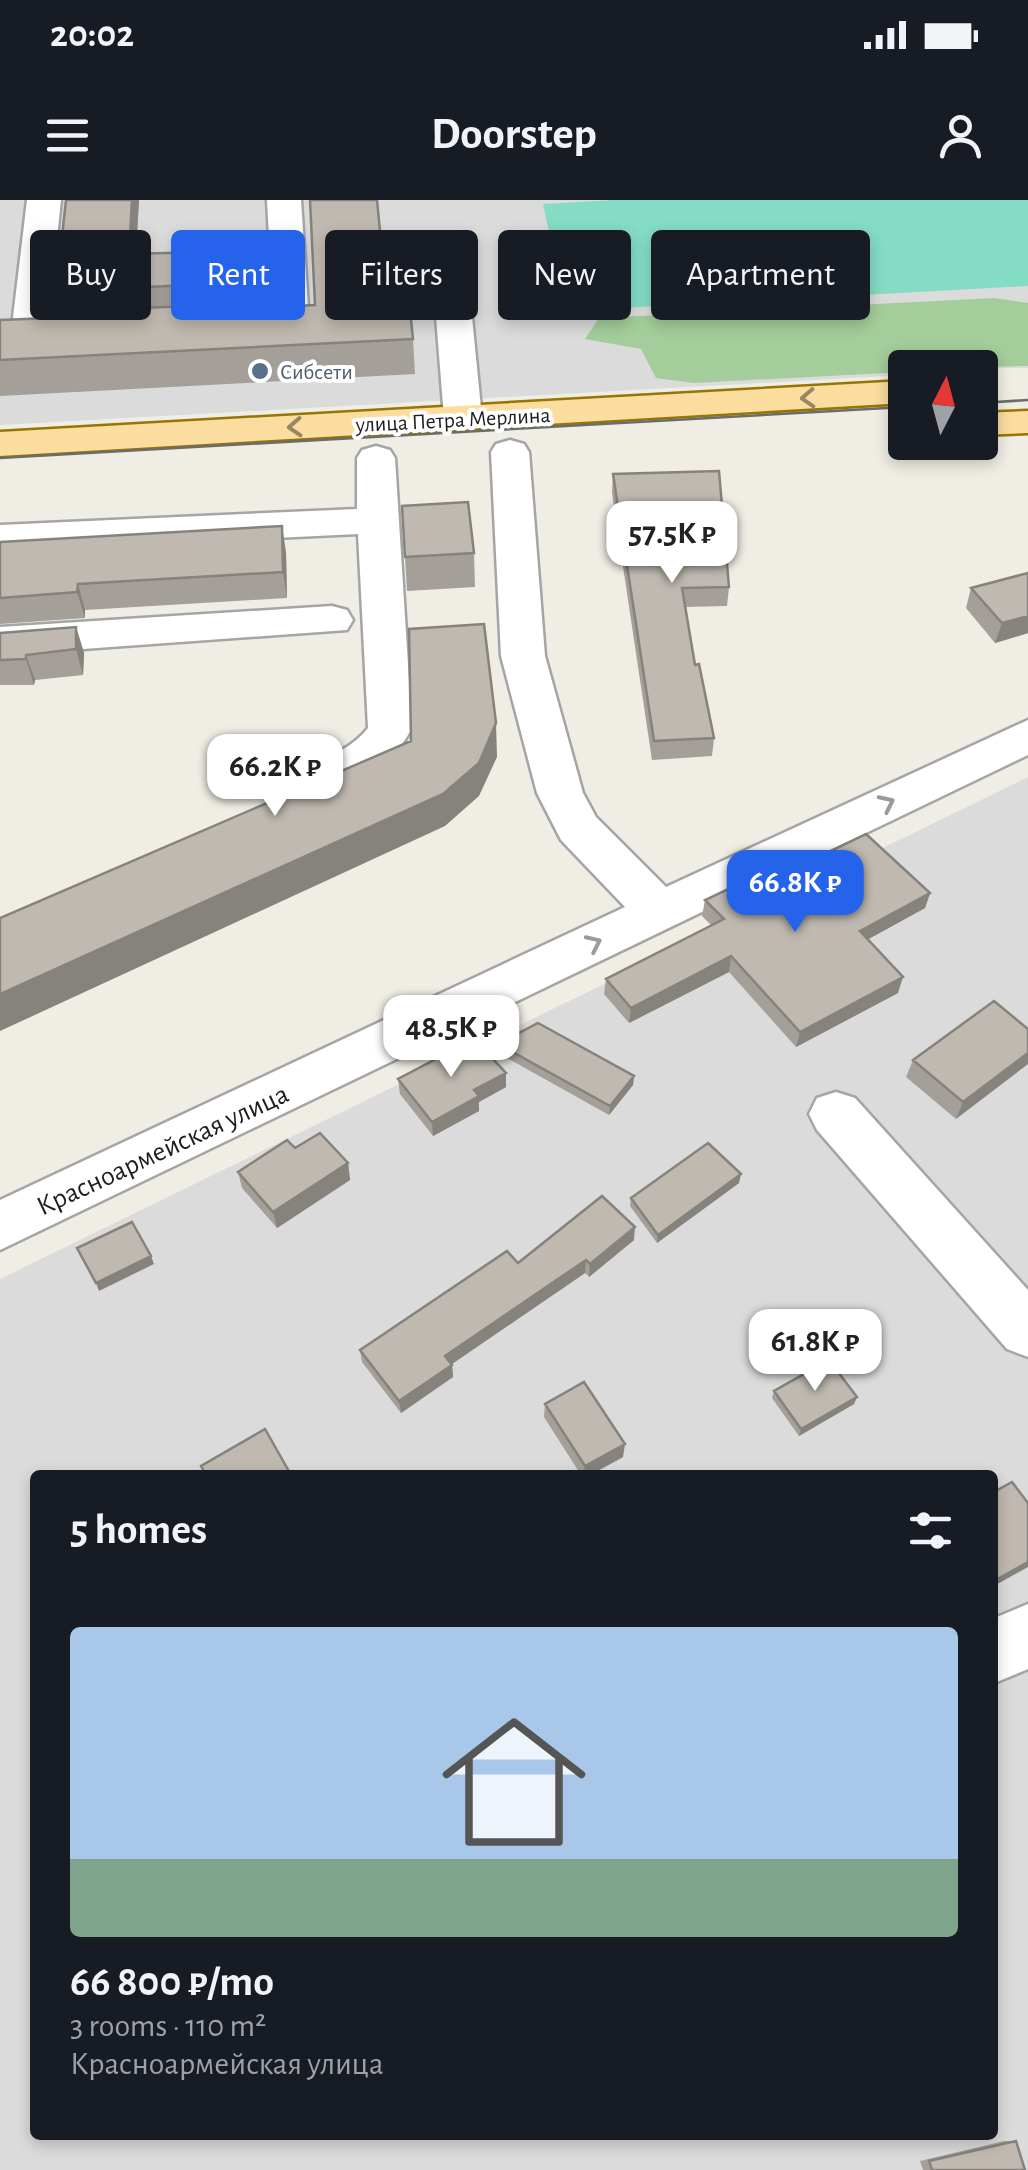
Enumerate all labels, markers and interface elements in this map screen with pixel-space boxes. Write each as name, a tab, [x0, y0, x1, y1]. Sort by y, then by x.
text: 20:02	[50, 16, 134, 54]
icon: menu	[40, 108, 95, 163]
icon: person	[933, 108, 988, 163]
text: Doorstep	[431, 112, 597, 157]
chip: Buy	[30, 230, 151, 320]
chip: Rent	[171, 230, 305, 320]
chip: Filters	[325, 230, 478, 320]
chip: New	[498, 230, 631, 320]
chip: Apartment	[651, 230, 870, 320]
north arrow	[888, 350, 998, 460]
map controls	[888, 350, 998, 460]
marker: Сибсети	[249, 360, 271, 382]
place label: Сибсети	[280, 361, 353, 383]
one-way arrow	[799, 387, 815, 408]
street label: улица Петра Мерлина	[354, 404, 551, 436]
one-way arrow	[287, 417, 303, 438]
pin: 57.5K ₽	[580, 501, 764, 586]
text: 57.5K ₽	[628, 517, 716, 549]
pin: 66.2K ₽	[183, 734, 367, 819]
text: 66.2K ₽	[229, 750, 321, 782]
one-way arrow	[877, 796, 895, 816]
pin: 66.8K ₽	[703, 850, 887, 935]
text: 66.8K ₽	[749, 866, 841, 898]
one-way arrow	[584, 936, 602, 956]
pin: 48.5K ₽	[359, 995, 543, 1080]
text: 48.5K ₽	[405, 1011, 497, 1043]
street label: Красноармейская улица	[33, 1080, 293, 1221]
pin: 61.8K ₽	[723, 1309, 907, 1394]
text: 61.8K ₽	[771, 1325, 859, 1357]
icon: filters	[903, 1503, 958, 1558]
text: 5 homes	[70, 1509, 207, 1551]
icon: home	[424, 1692, 604, 1872]
text: 66 800 ₽/mo	[70, 1961, 274, 2003]
text: 3 rooms · 110 m²	[70, 2010, 266, 2042]
text: Красноармейская улица	[70, 2048, 384, 2080]

